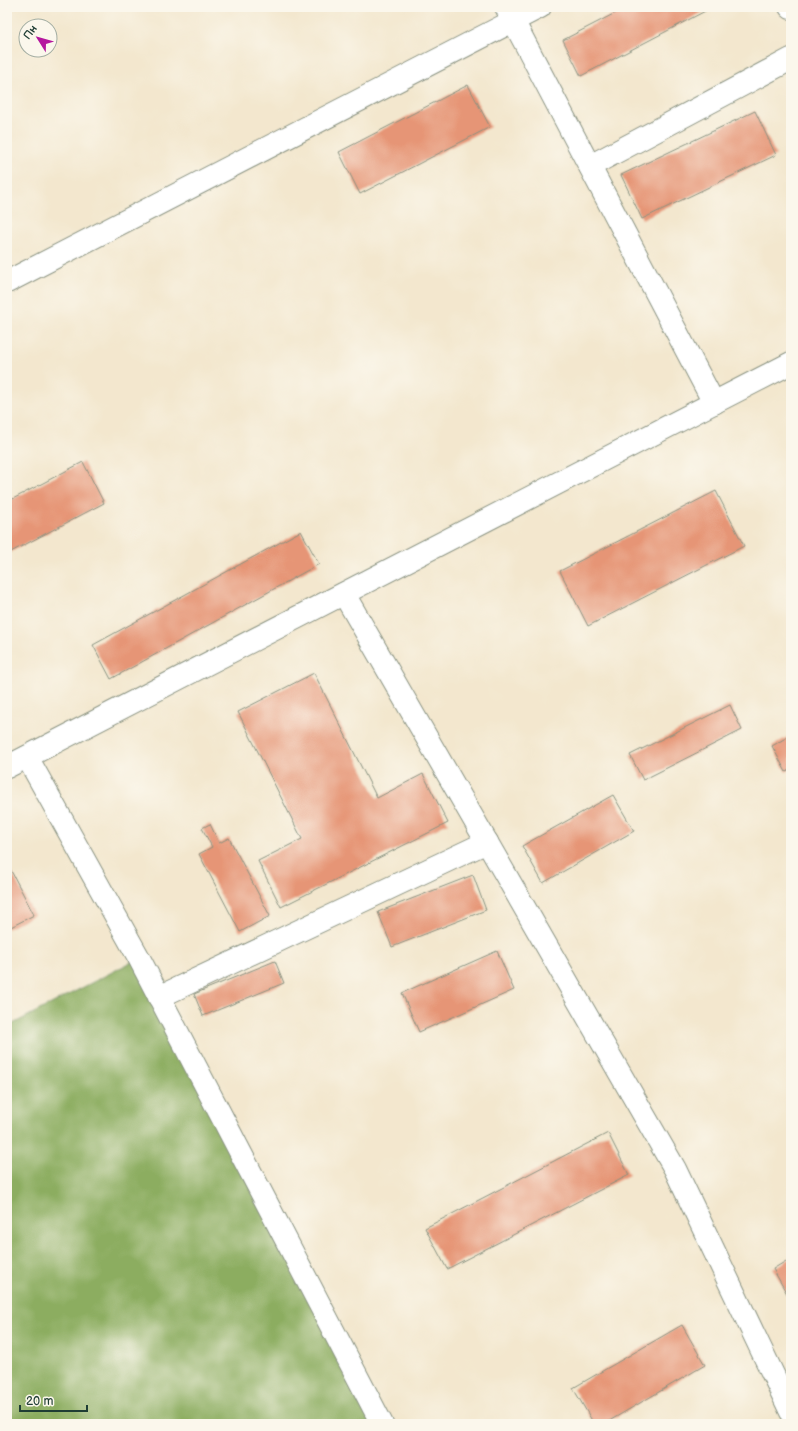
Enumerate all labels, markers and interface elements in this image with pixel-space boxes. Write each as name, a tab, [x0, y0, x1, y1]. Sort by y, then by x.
north arrow	[18, 18, 58, 58]
text: Пн	[21, 23, 40, 42]
scale bar	[20, 1387, 87, 1413]
text: 20 m	[26, 1394, 53, 1409]

